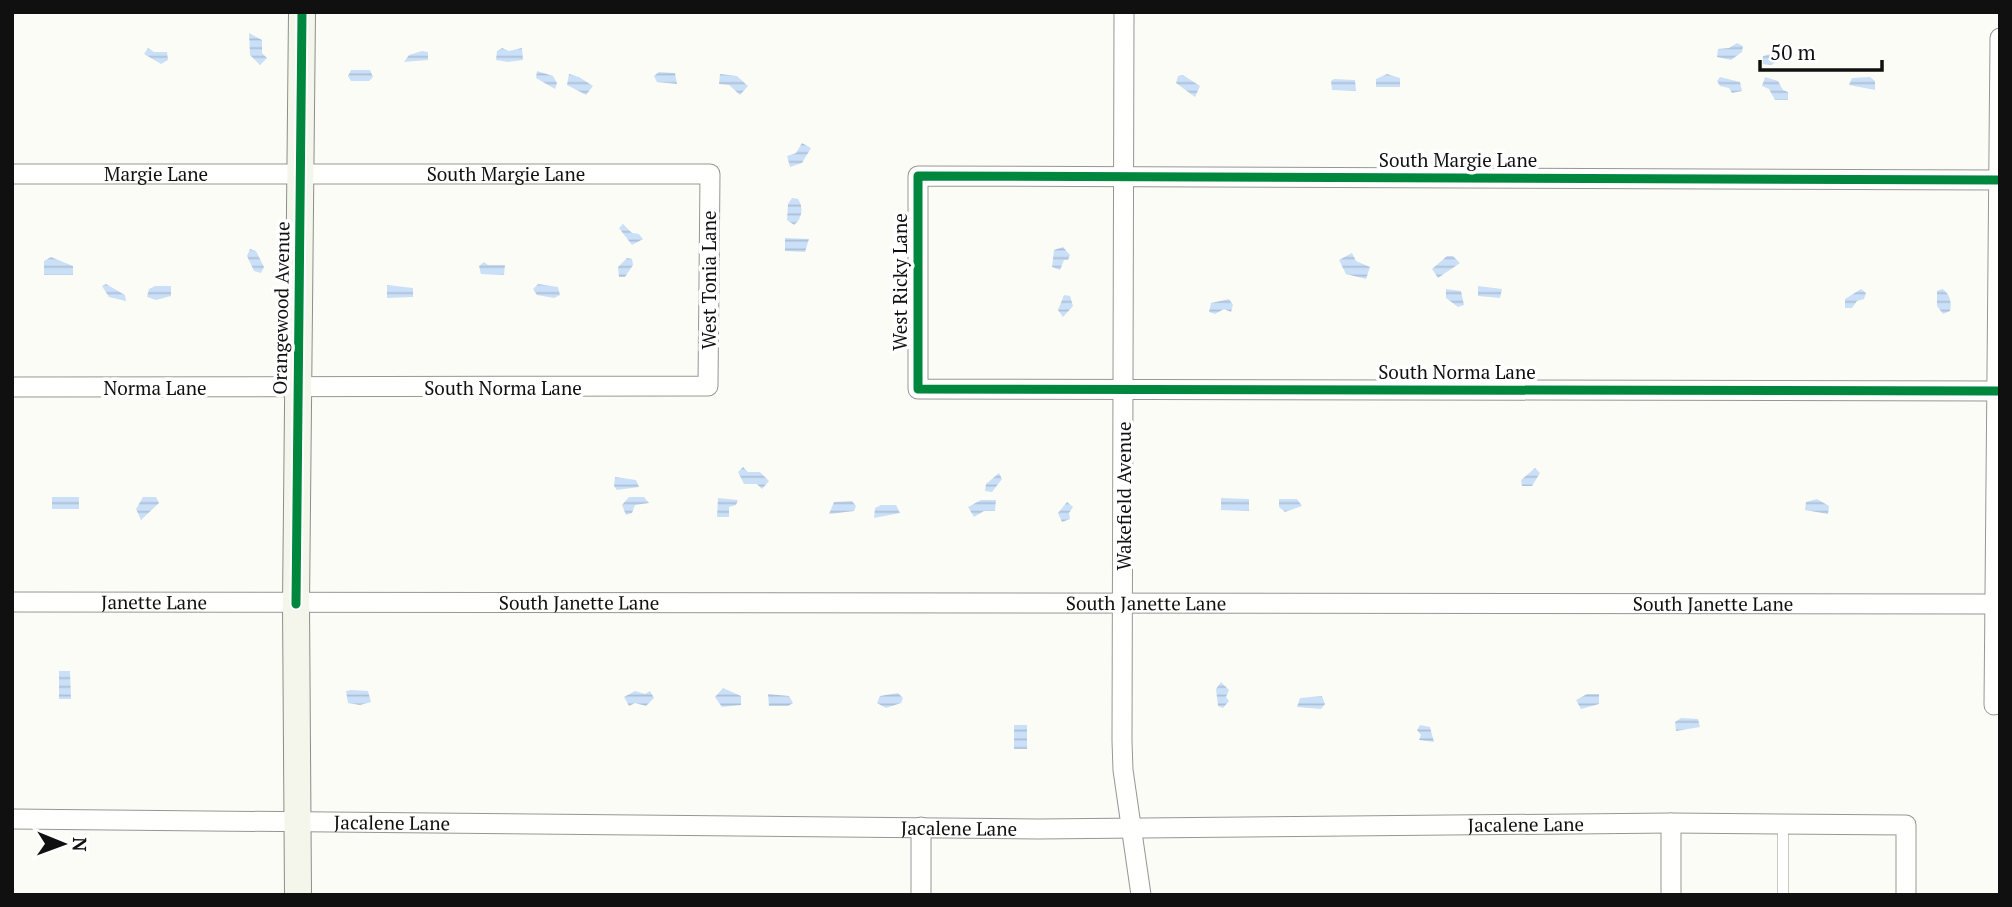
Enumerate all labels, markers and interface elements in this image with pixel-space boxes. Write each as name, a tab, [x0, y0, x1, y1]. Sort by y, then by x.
scale bar	[1760, 28, 1882, 72]
text: 50 m	[1770, 38, 1816, 66]
street label: South Margie Lane	[1379, 147, 1537, 172]
street label: Margie Lane	[104, 161, 208, 186]
street label: South Margie Lane	[427, 161, 585, 186]
street label: West Tonia Lane	[696, 210, 721, 350]
street label: West Ricky Lane	[887, 213, 912, 351]
street label: Orangewood Avenue	[266, 221, 295, 395]
street label: South Norma Lane	[1378, 359, 1536, 384]
street label: Norma Lane	[103, 375, 207, 400]
street label: South Norma Lane	[424, 375, 582, 400]
street label: Wakefield Avenue	[1111, 422, 1136, 570]
street label: Janette Lane	[101, 589, 207, 614]
street label: South Janette Lane	[499, 589, 659, 615]
street label: South Janette Lane	[1066, 590, 1226, 615]
street label: South Janette Lane	[1633, 591, 1793, 616]
north arrow	[28, 809, 98, 879]
street label: Jacalene Lane	[334, 809, 450, 835]
street label: Jacalene Lane	[1468, 811, 1584, 837]
street label: Jacalene Lane	[901, 815, 1017, 841]
text: N	[68, 837, 93, 852]

